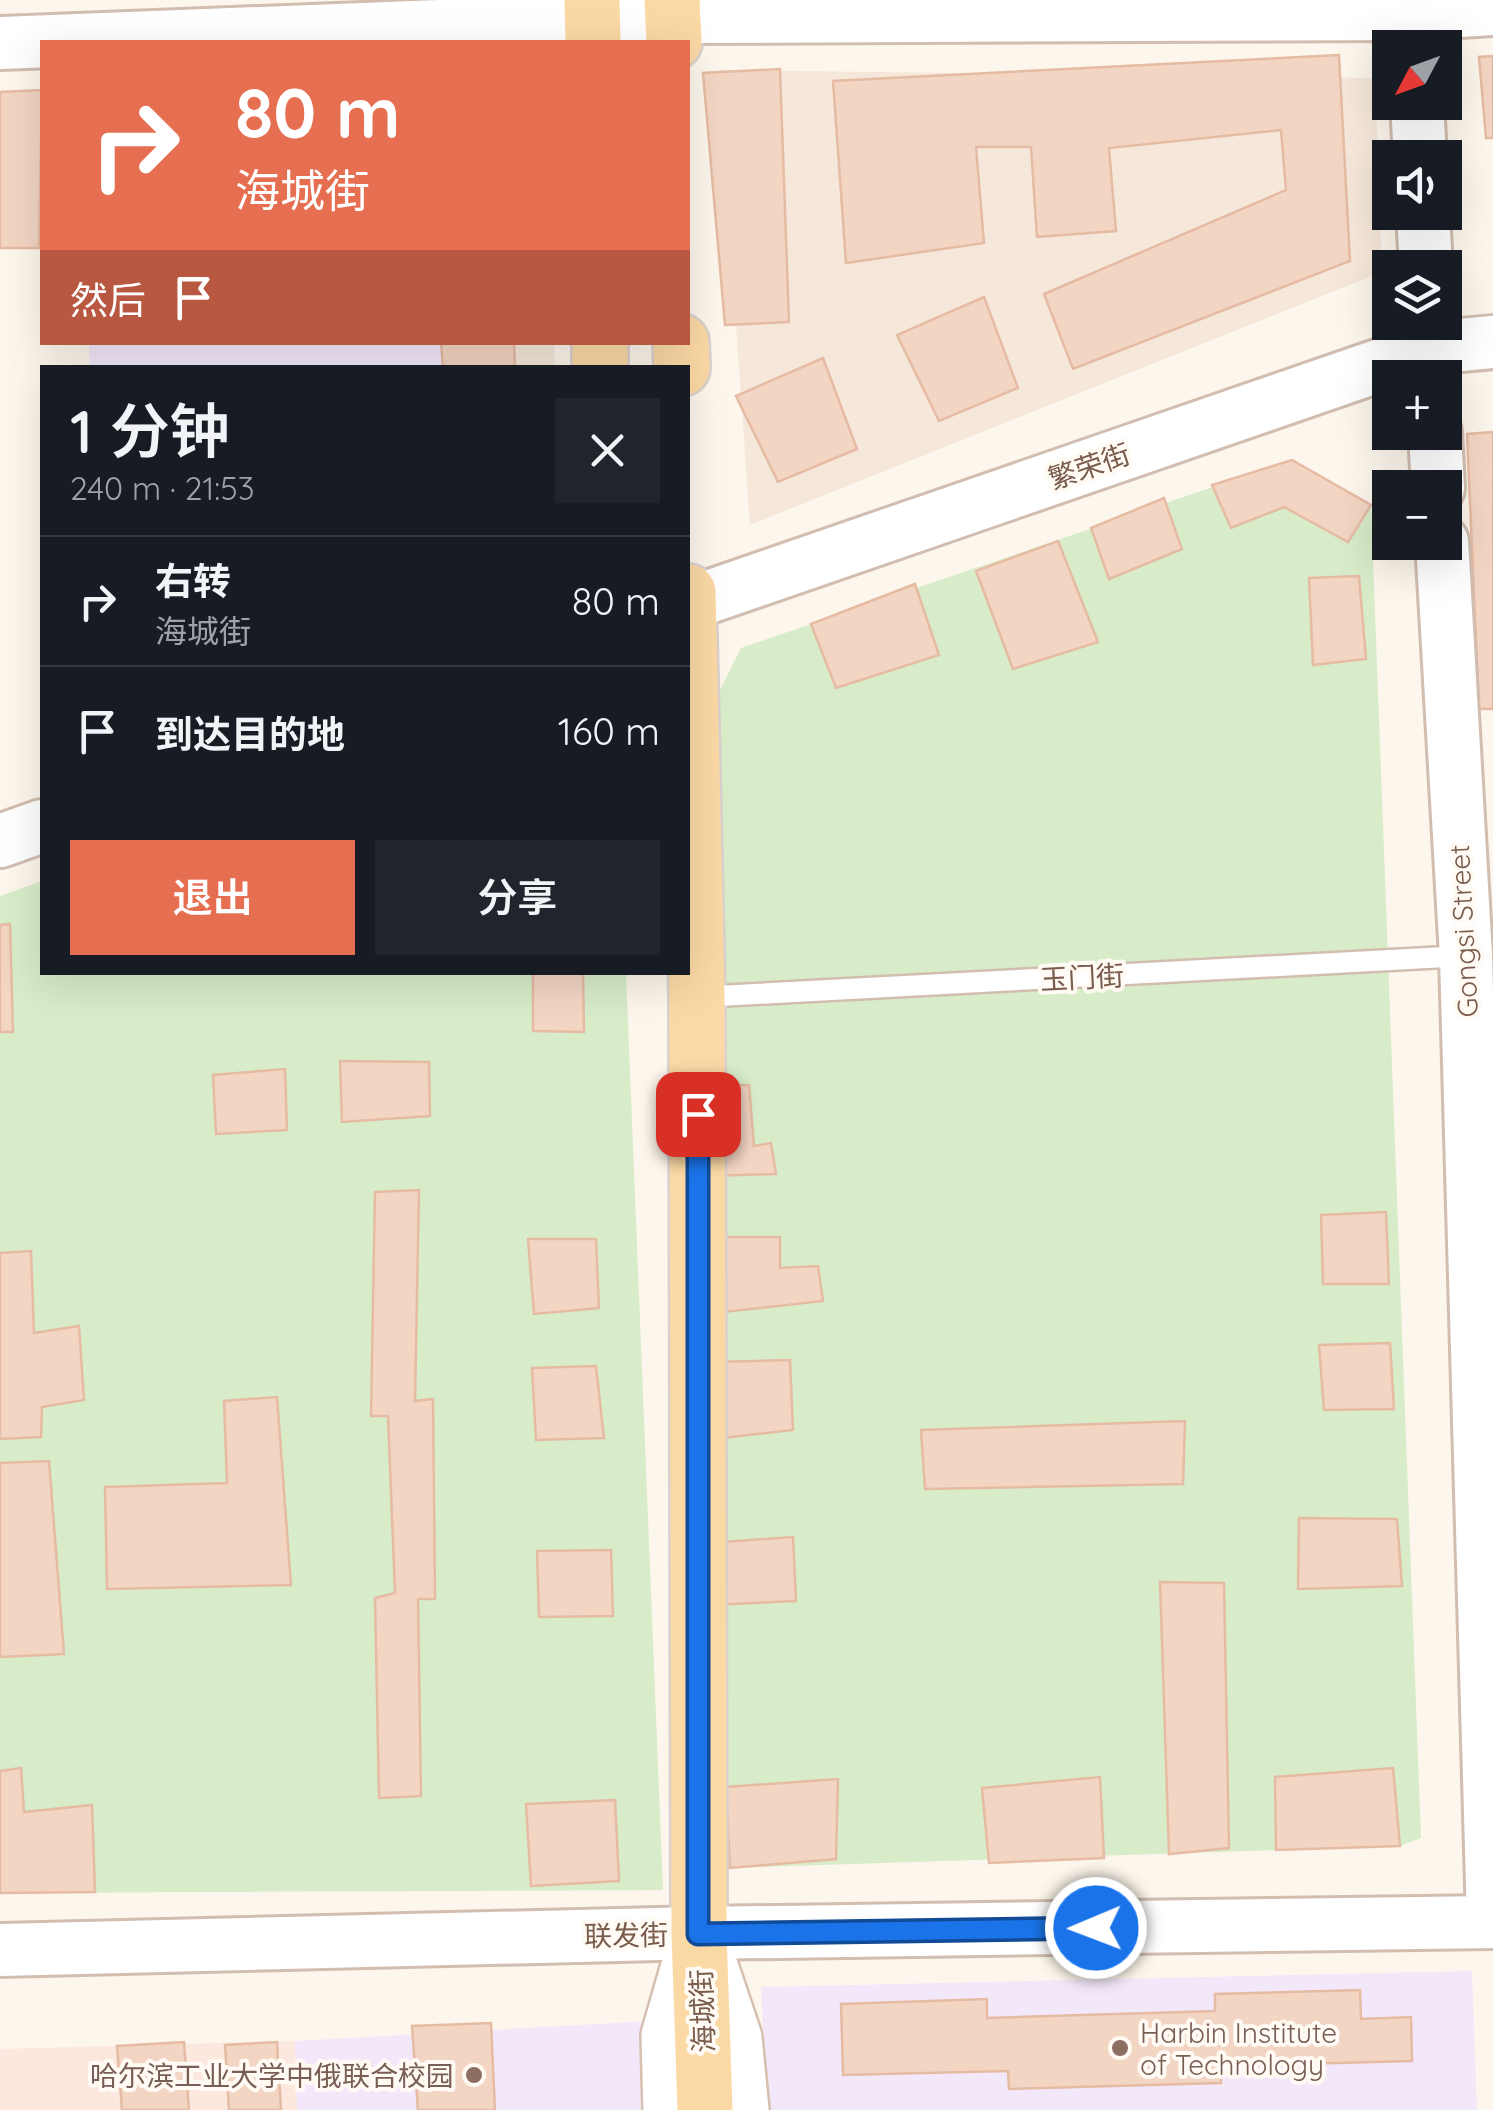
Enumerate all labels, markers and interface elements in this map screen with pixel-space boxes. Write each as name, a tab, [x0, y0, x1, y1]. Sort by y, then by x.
north arrow	[1372, 30, 1462, 120]
map controls	[1372, 30, 1462, 560]
text: 80 m	[235, 68, 400, 156]
icon: right	[70, 80, 200, 210]
button: sound	[1372, 140, 1462, 230]
text: 海城街	[235, 162, 370, 218]
button: layers	[1372, 250, 1462, 340]
icon: arrive	[166, 270, 221, 325]
text: 然后	[70, 276, 146, 324]
button: +	[1372, 360, 1462, 450]
text: 1 分钟	[70, 393, 230, 468]
button: close	[555, 398, 660, 503]
street label: 繁荣街	[1044, 436, 1134, 496]
text: 240 m · 21:53	[70, 468, 255, 508]
button: −	[1372, 470, 1462, 560]
text: 右转	[155, 557, 231, 605]
icon: right	[70, 574, 125, 629]
text: 80 m	[572, 577, 660, 625]
text: 海城街	[155, 611, 251, 651]
icon: arrive	[70, 704, 125, 759]
text: 160 m	[558, 707, 660, 755]
text: 到达目的地	[155, 710, 345, 758]
button: 退出	[70, 840, 355, 955]
button: 分享	[375, 840, 660, 955]
street label: Gongsi Street	[1441, 844, 1485, 1018]
street label: 玉门街	[1039, 957, 1125, 997]
pin	[656, 1072, 741, 1157]
icon: arrive	[671, 1087, 726, 1142]
position arrow	[1044, 1876, 1148, 1980]
street label: 联发街	[584, 1917, 668, 1953]
street label: 海城街	[683, 1968, 721, 2054]
place label: Harbin Institute of Technology	[1140, 2015, 1337, 2082]
marker: Harbin Institute of Technology	[1109, 2037, 1131, 2059]
place label: 哈尔滨工业大学中俄联合校园	[90, 2058, 454, 2093]
marker: 哈尔滨工业大学中俄联合校园	[463, 2064, 485, 2086]

